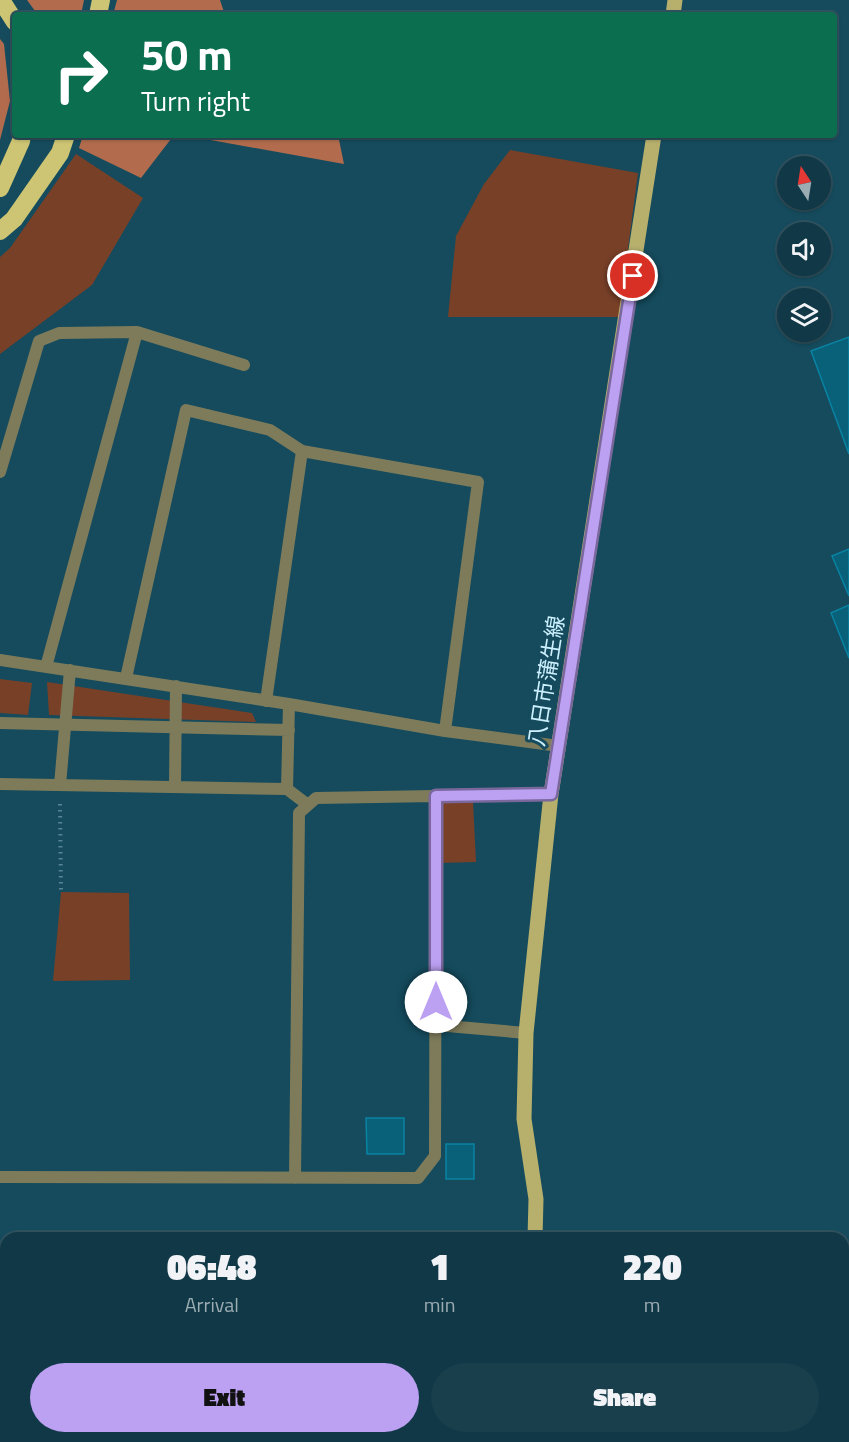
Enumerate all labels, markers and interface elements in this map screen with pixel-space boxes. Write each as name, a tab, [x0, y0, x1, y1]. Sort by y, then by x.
text: 50 m	[141, 22, 233, 86]
icon: right	[42, 36, 120, 114]
text: Turn right	[141, 80, 250, 121]
north arrow	[777, 156, 831, 210]
map controls	[777, 156, 831, 342]
button: sound	[777, 222, 831, 276]
pin	[607, 250, 658, 301]
icon: arrive	[616, 259, 649, 292]
button: layers	[777, 288, 831, 342]
street label: 八日市蒲生線	[519, 613, 573, 749]
position arrow	[404, 970, 468, 1034]
text: 06:48	[167, 1239, 257, 1294]
text: 1	[430, 1239, 449, 1294]
text: 220	[623, 1239, 682, 1294]
text: Arrival	[185, 1289, 239, 1320]
text: min	[424, 1289, 455, 1320]
text: m	[644, 1289, 661, 1320]
button: Exit	[30, 1363, 419, 1432]
button: Share	[431, 1363, 819, 1432]

